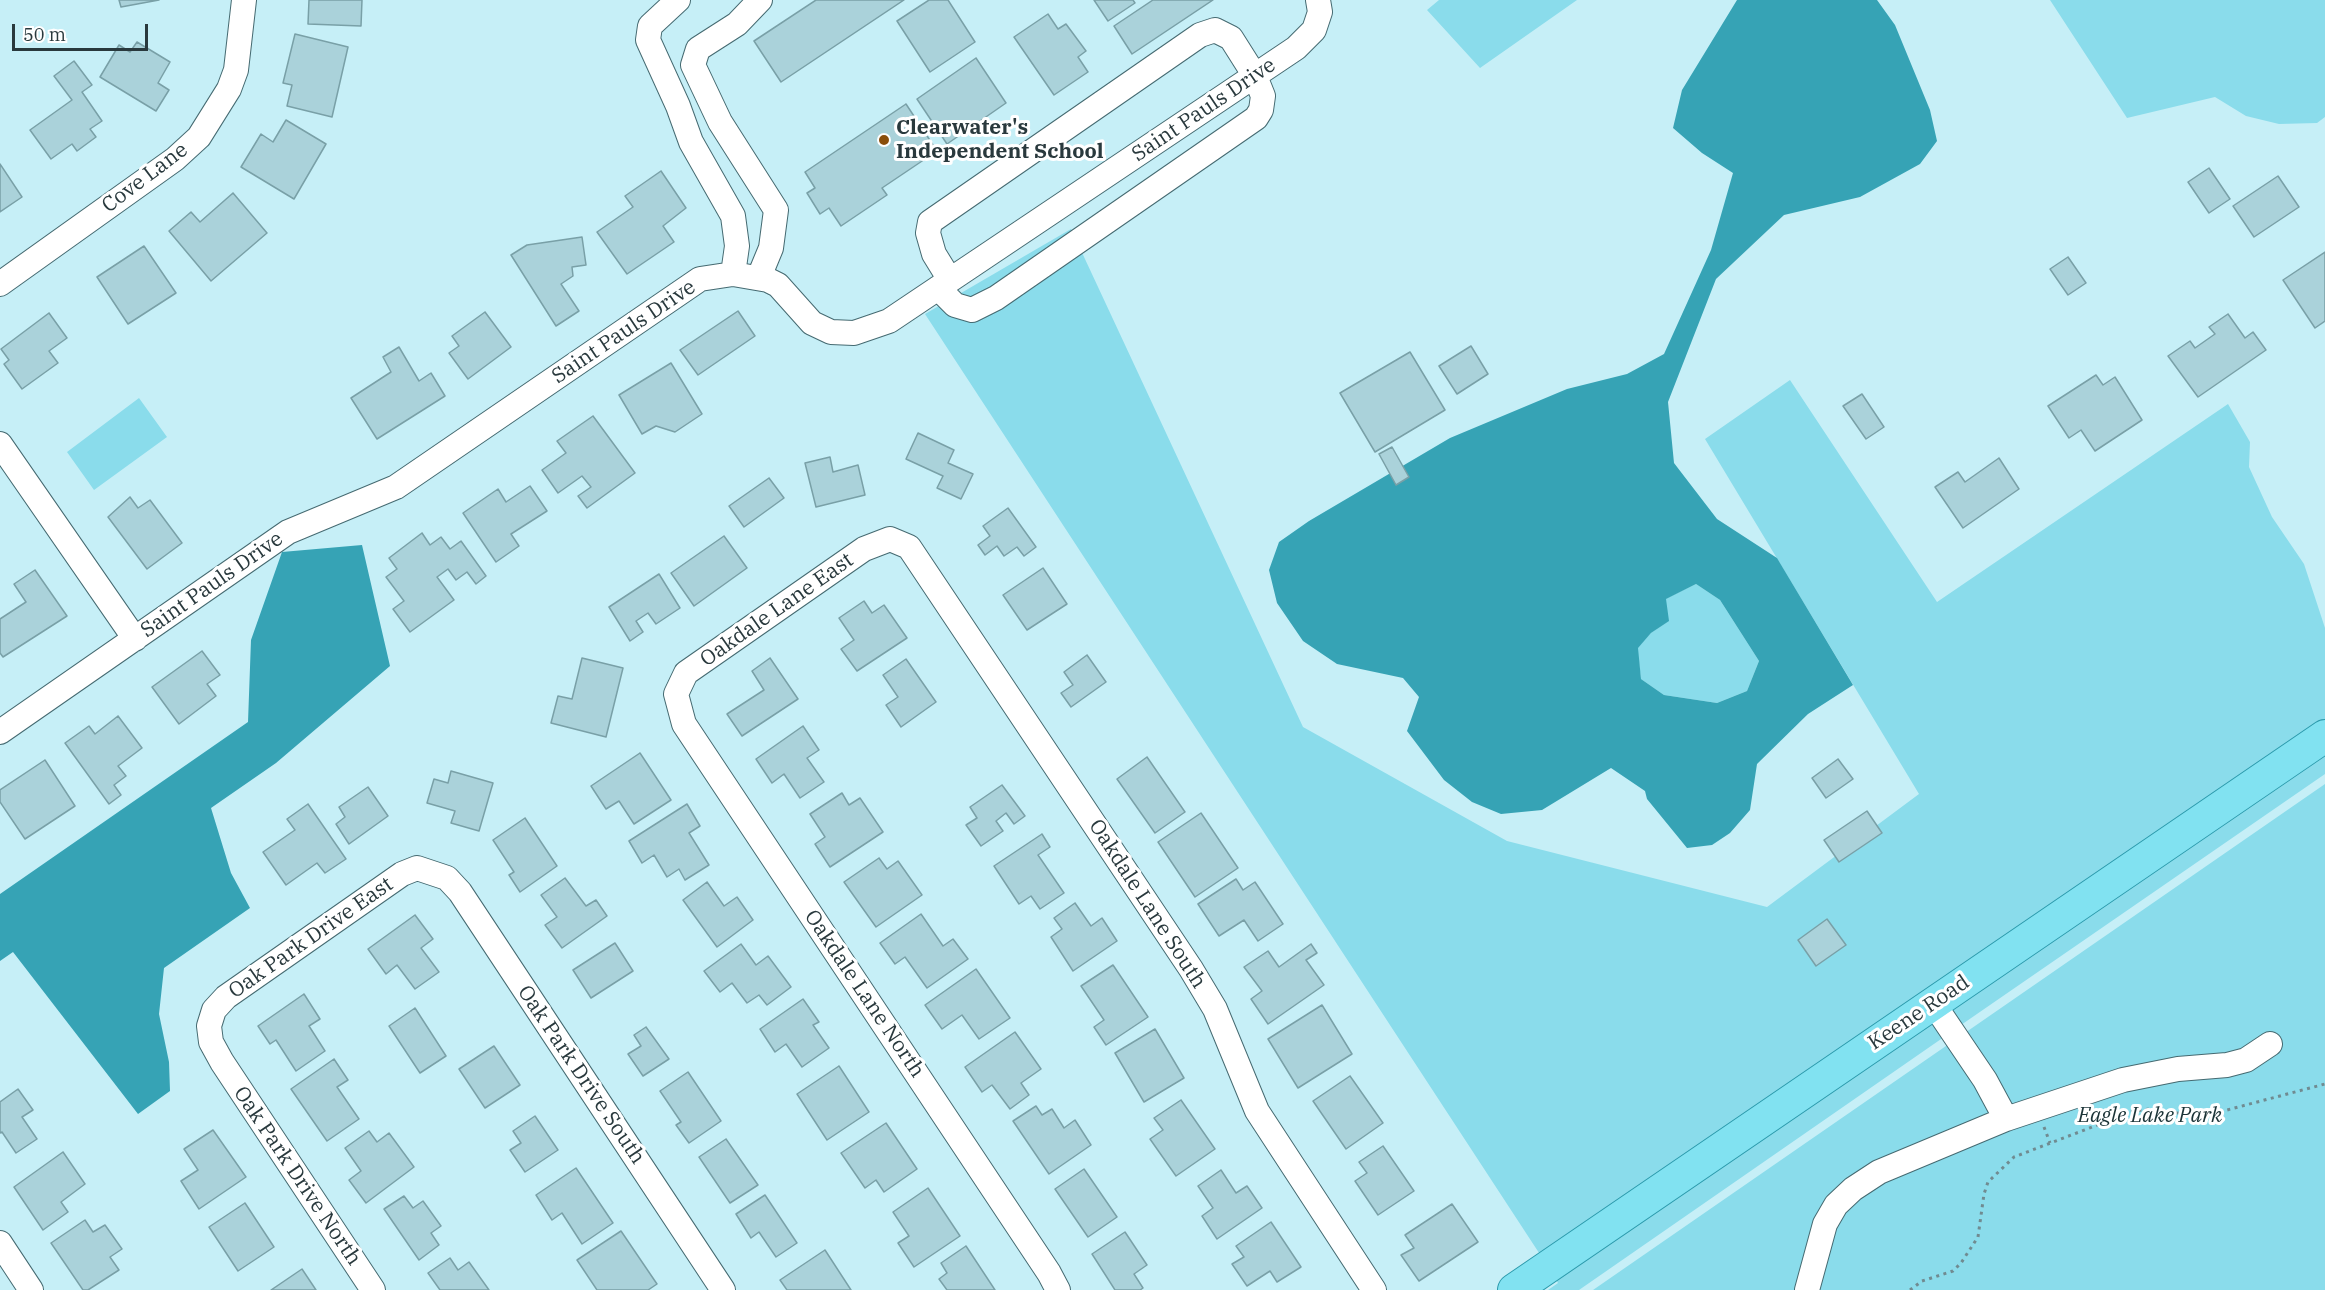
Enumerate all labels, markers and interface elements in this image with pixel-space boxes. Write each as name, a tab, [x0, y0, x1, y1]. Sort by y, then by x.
scale bar	[15, 12, 152, 50]
text: 50 m	[23, 23, 66, 46]
street label: Saint Pauls Drive	[1127, 53, 1281, 167]
place label: Clearwater's Independent School	[896, 115, 1104, 165]
marker: Clearwater's Independent School	[877, 133, 891, 147]
street label: Cove Lane	[97, 138, 193, 218]
street label: Saint Pauls Drive	[547, 275, 701, 389]
street label: Saint Pauls Drive	[136, 527, 288, 643]
street label: Oakdale Lane East	[696, 548, 858, 672]
street label: Oakdale Lane South	[1083, 815, 1211, 993]
street label: Oak Park Drive East	[224, 872, 398, 1004]
street label: Oakdale Lane North	[799, 905, 929, 1083]
street label: Keene Road	[1864, 970, 1974, 1056]
street label: Oak Park Drive South	[512, 981, 650, 1169]
street label: Oak Park Drive North	[228, 1082, 366, 1270]
park label: Eagle Lake Park	[2078, 1103, 2222, 1129]

